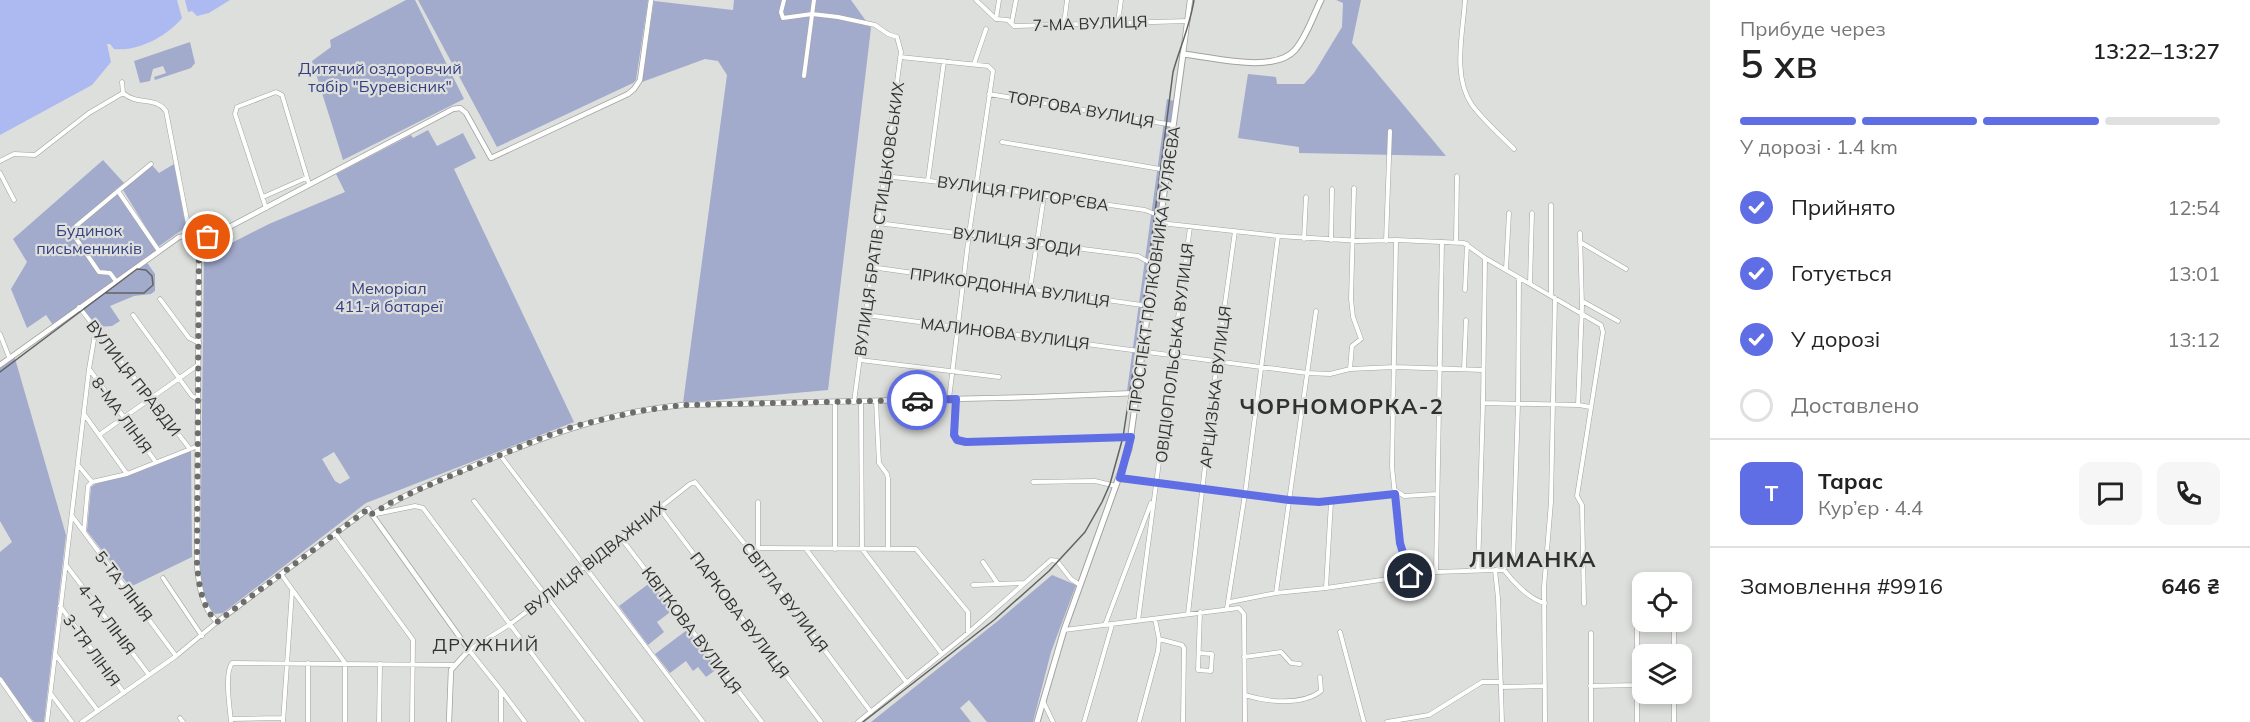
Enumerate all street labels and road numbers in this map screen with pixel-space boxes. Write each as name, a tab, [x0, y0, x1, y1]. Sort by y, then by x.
street label: 7-МА ВУЛИЦЯ	[1032, 11, 1148, 35]
street label: ВУЛИЦЯ БРАТІВ СТИЦЬКОВСЬКИХ	[850, 80, 908, 358]
street label: ТОРГОВА ВУЛИЦЯ	[1006, 86, 1156, 132]
street label: ПРОСПЕКТ ПОЛКОВНИКА ГУЛЯЄВА	[1124, 124, 1184, 413]
street label: ВУЛИЦЯ ГРИГОР'ЄВА	[936, 171, 1110, 215]
street label: ВУЛИЦЯ ЗГОДИ	[952, 222, 1082, 260]
street label: ОВІДІОПОЛЬСЬКА ВУЛИЦЯ	[1151, 242, 1197, 464]
street label: ПРИКОРДОННА ВУЛИЦЯ	[909, 263, 1111, 311]
street label: АРЦИЗЬКА ВУЛИЦЯ	[1195, 305, 1235, 469]
street label: МАЛИНОВА ВУЛИЦЯ	[919, 313, 1091, 353]
street label: ВУЛИЦЯ ПРАВДИ	[82, 316, 186, 440]
street label: 8-МА ЛІНІЯ	[88, 373, 156, 457]
street label: ВУЛИЦЯ ВІДВАЖНИХ	[520, 496, 670, 619]
street label: СВІТЛА ВУЛИЦЯ	[737, 538, 833, 656]
street label: 5-ТА ЛІНІЯ	[91, 547, 157, 625]
street label: ПАРКОВА ВУЛИЦЯ	[686, 548, 794, 682]
street label: КВІТКОВА ВУЛИЦЯ	[638, 563, 746, 697]
street label: 4-ТА ЛІНІЯ	[74, 580, 140, 658]
street label: 3-ТЯ ЛІНІЯ	[59, 610, 125, 690]

